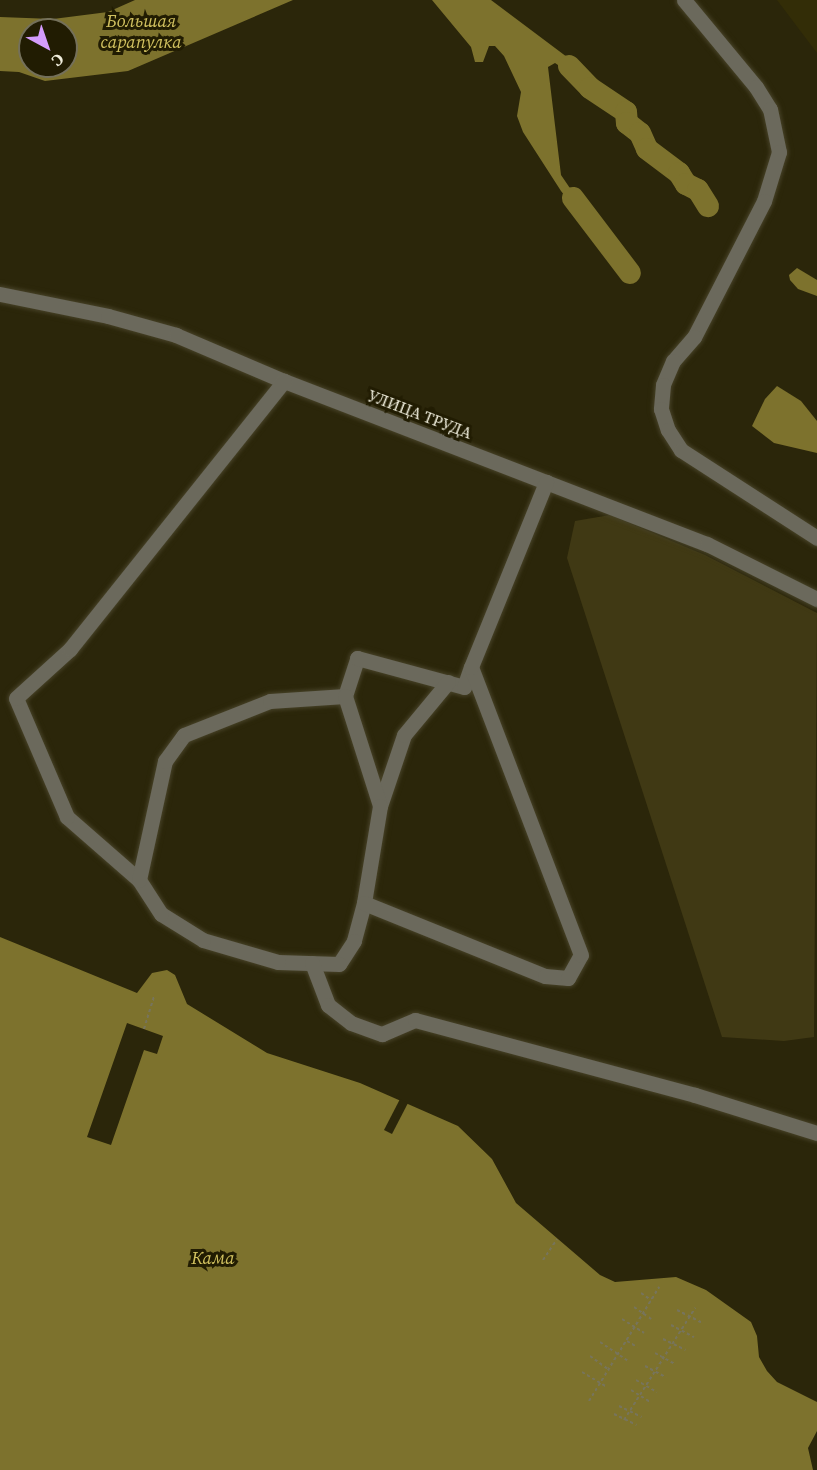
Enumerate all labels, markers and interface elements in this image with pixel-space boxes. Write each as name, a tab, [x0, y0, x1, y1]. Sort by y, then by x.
water label: Большая сарапулка	[100, 11, 182, 54]
north arrow	[18, 18, 78, 78]
text: С	[47, 49, 69, 72]
street label: УЛИЦА ТРУДА	[365, 385, 475, 443]
water label: Кама	[191, 1247, 235, 1269]

